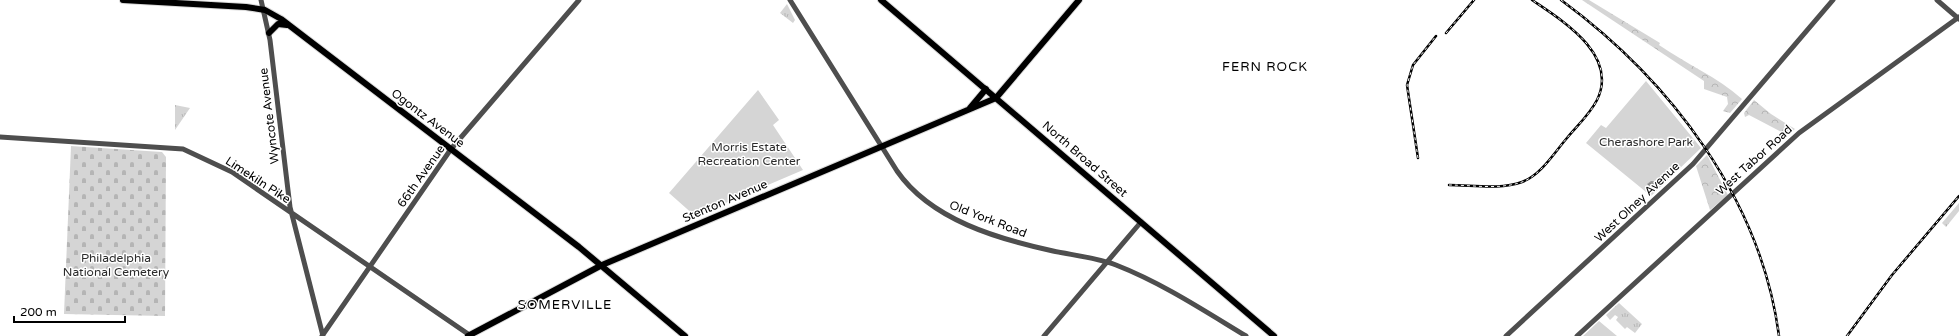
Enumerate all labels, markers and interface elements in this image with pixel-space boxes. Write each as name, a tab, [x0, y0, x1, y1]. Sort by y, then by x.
district label: FERN ROCK	[1222, 59, 1308, 75]
street label: Wyncote Avenue	[256, 67, 282, 165]
street label: Ogontz Avenue	[389, 86, 468, 150]
street label: North Broad Street	[1040, 118, 1131, 200]
street label: West Tabor Road	[1713, 122, 1795, 198]
park label: Cherashore Park	[1599, 135, 1694, 149]
park label: Morris Estate Recreation Center	[698, 140, 801, 168]
street label: 66th Avenue	[394, 142, 448, 210]
street label: Limekiln Pike	[223, 154, 293, 206]
street label: West Olney Avenue	[1592, 159, 1683, 245]
street label: Stenton Avenue	[680, 177, 770, 225]
street label: Old York Road	[947, 198, 1029, 240]
park label: Philadelphia National Cemetery	[63, 251, 170, 279]
district label: SOMERVILLE	[518, 297, 612, 313]
scale bar	[14, 298, 125, 324]
text: 200 m	[20, 305, 57, 319]

